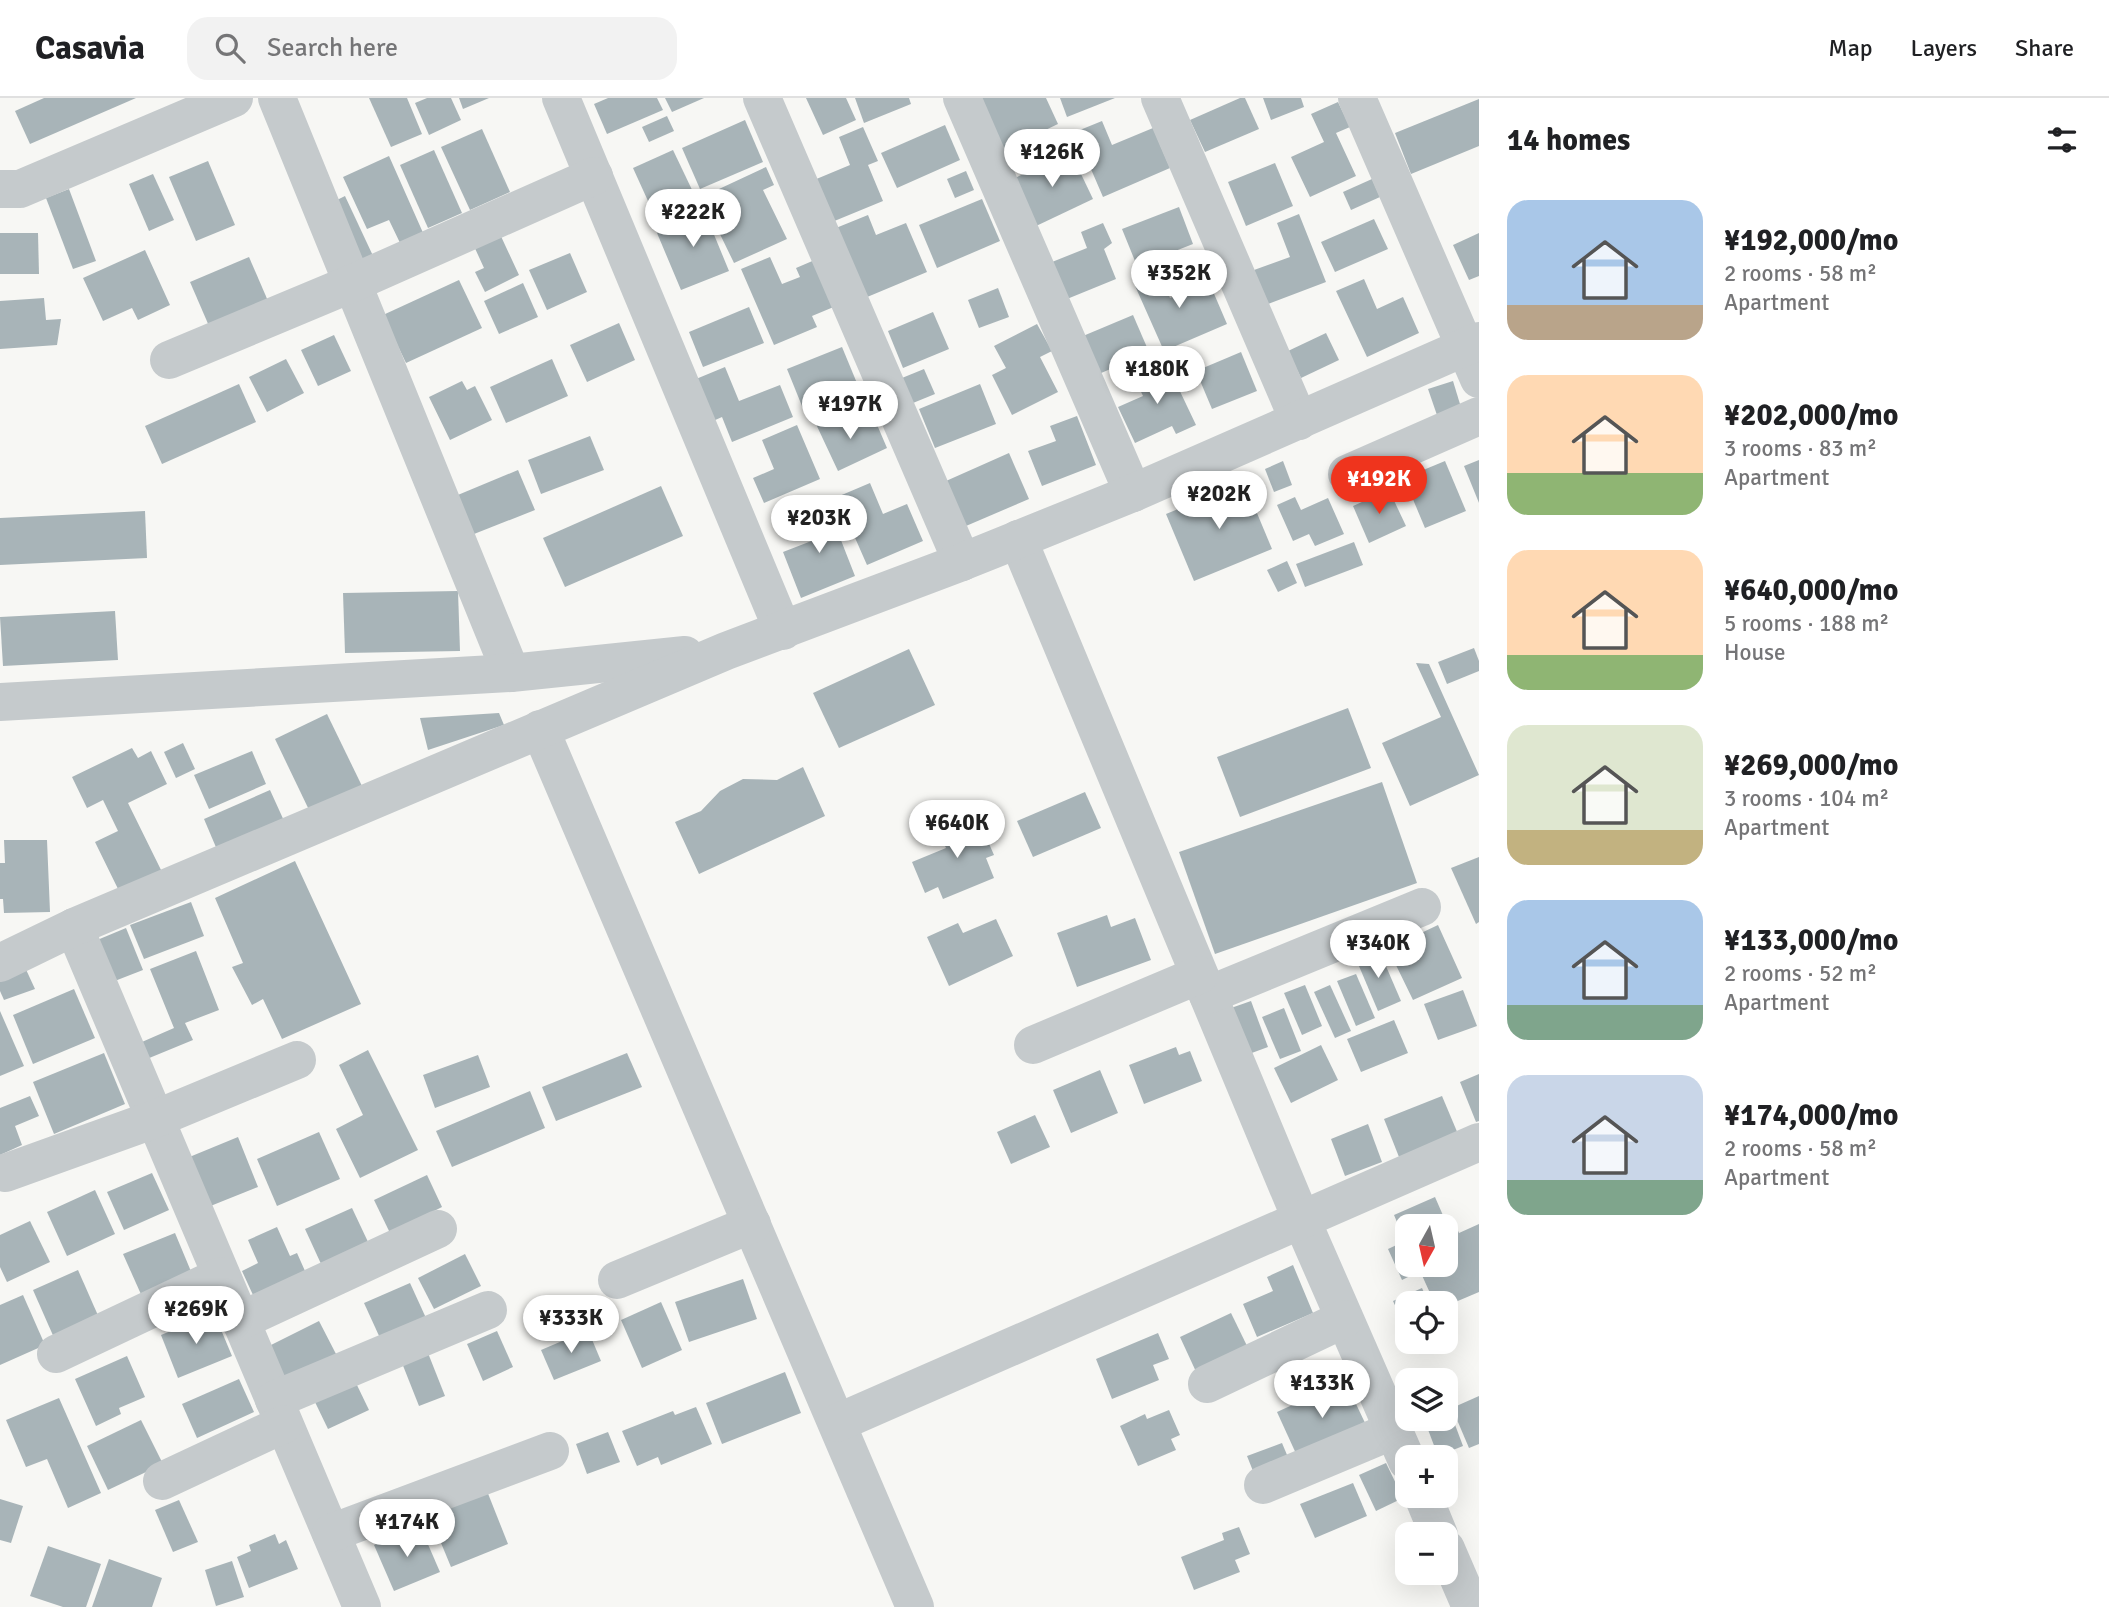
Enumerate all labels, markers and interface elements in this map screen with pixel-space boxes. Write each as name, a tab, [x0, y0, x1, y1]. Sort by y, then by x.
search box	[187, 17, 677, 80]
text: Casavia	[35, 28, 145, 69]
icon: search	[211, 29, 249, 67]
text: Search here	[267, 32, 398, 64]
text: Map	[1828, 33, 1873, 63]
text: Layers	[1911, 33, 1977, 63]
text: Share	[2015, 33, 2074, 63]
icon: filters	[2043, 121, 2081, 159]
text: 14 homes	[1507, 122, 1630, 159]
pin: ¥126K	[1003, 130, 1101, 189]
text: ¥126K	[1020, 137, 1084, 166]
pin: ¥222K	[644, 190, 742, 249]
text: ¥222K	[661, 197, 725, 226]
text: ¥192,000/mo	[1724, 222, 1898, 259]
icon: home	[1563, 228, 1647, 312]
pin: ¥352K	[1130, 250, 1228, 310]
text: ¥352K	[1147, 258, 1211, 287]
text: 2 rooms · 58 m²	[1724, 259, 1877, 288]
text: Apartment	[1724, 288, 1829, 317]
pin: ¥180K	[1108, 346, 1206, 406]
text: ¥180K	[1125, 354, 1189, 383]
pin: ¥197K	[801, 382, 899, 441]
text: ¥197K	[818, 389, 882, 418]
text: ¥202,000/mo	[1724, 397, 1898, 434]
icon: home	[1563, 403, 1647, 487]
text: 3 rooms · 83 m²	[1724, 434, 1877, 463]
pin: ¥192K	[1330, 456, 1428, 516]
text: Apartment	[1724, 463, 1829, 492]
text: ¥192K	[1347, 464, 1411, 493]
pin: ¥202K	[1170, 472, 1268, 531]
text: ¥202K	[1187, 479, 1251, 508]
pin: ¥203K	[770, 496, 868, 555]
text: ¥203K	[787, 503, 851, 532]
text: ¥640,000/mo	[1724, 572, 1898, 609]
icon: home	[1563, 578, 1647, 662]
text: 5 rooms · 188 m²	[1724, 609, 1889, 638]
text: House	[1724, 638, 1786, 667]
text: ¥269,000/mo	[1724, 747, 1898, 784]
icon: home	[1563, 753, 1647, 837]
text: 3 rooms · 104 m²	[1724, 784, 1889, 813]
pin: ¥640K	[908, 800, 1006, 860]
text: ¥640K	[925, 808, 989, 837]
text: Apartment	[1724, 813, 1829, 842]
pin: ¥340K	[1329, 920, 1427, 980]
text: ¥133,000/mo	[1724, 922, 1898, 959]
text: ¥340K	[1346, 928, 1410, 957]
icon: home	[1563, 928, 1647, 1012]
text: 2 rooms · 52 m²	[1724, 959, 1877, 988]
text: Apartment	[1724, 988, 1829, 1017]
text: ¥174,000/mo	[1724, 1097, 1898, 1134]
icon: home	[1563, 1103, 1647, 1187]
text: 2 rooms · 58 m²	[1724, 1134, 1877, 1163]
text: Apartment	[1724, 1163, 1829, 1192]
north arrow	[1395, 1214, 1458, 1278]
map controls	[1395, 1214, 1458, 1585]
pin: ¥269K	[147, 1286, 245, 1346]
button: locate	[1395, 1291, 1458, 1354]
text: ¥269K	[164, 1294, 228, 1323]
pin: ¥333K	[522, 1296, 620, 1355]
text: ¥333K	[539, 1303, 603, 1332]
pin: ¥133K	[1273, 1360, 1371, 1420]
text: ¥133K	[1290, 1368, 1354, 1397]
button: layers	[1395, 1368, 1458, 1431]
button: +	[1395, 1445, 1458, 1508]
pin: ¥174K	[358, 1500, 456, 1559]
text: ¥174K	[375, 1507, 439, 1536]
button: −	[1395, 1522, 1458, 1585]

